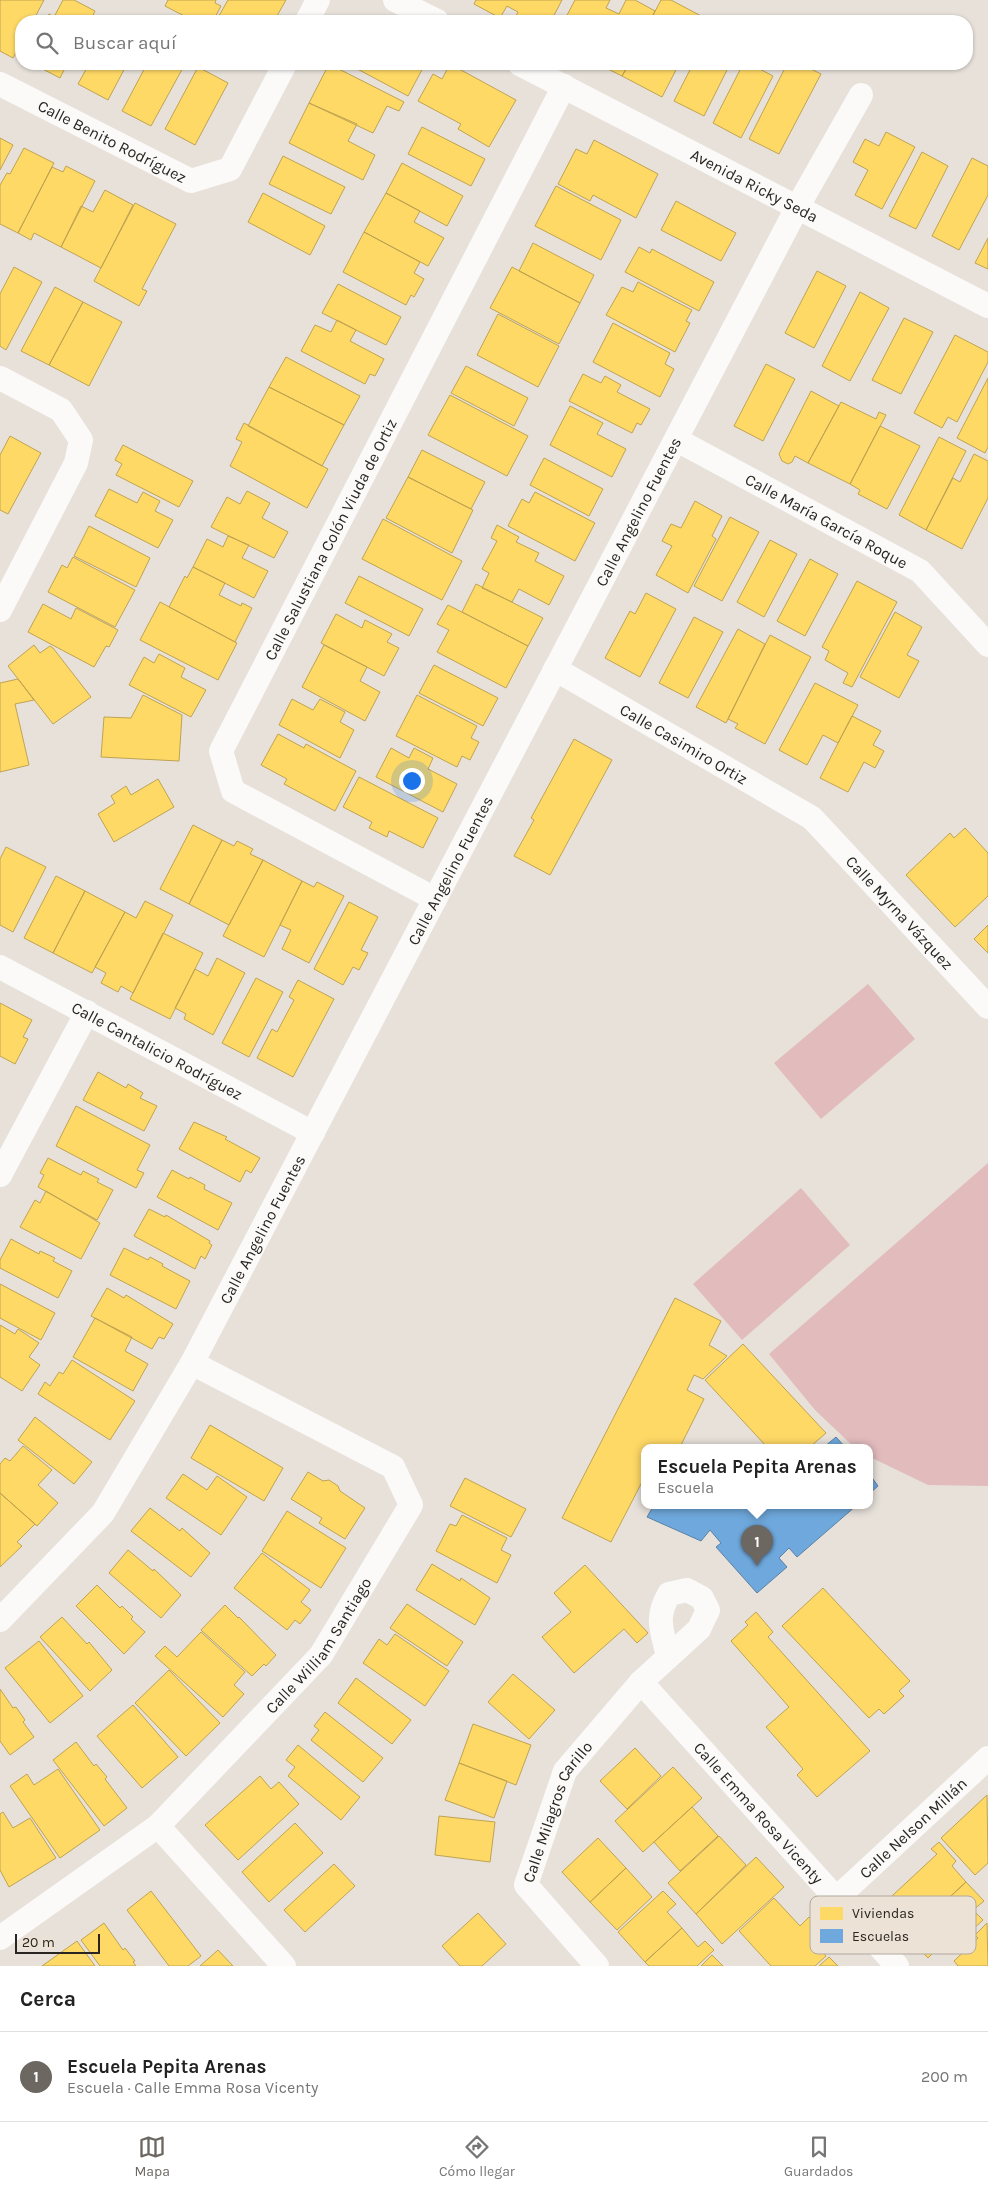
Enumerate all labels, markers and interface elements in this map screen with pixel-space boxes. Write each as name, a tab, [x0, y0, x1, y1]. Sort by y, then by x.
search box	[15, 15, 973, 70]
icon: search	[33, 29, 61, 57]
text: Buscar aquí	[73, 32, 177, 54]
street label: Calle Benito Rodríguez	[35, 95, 190, 187]
street label: Avenida Ricky Seda	[688, 145, 821, 226]
street label: Calle Salustiana Colón Viuda de Ortiz	[260, 415, 400, 663]
street label: Calle Angelino Fuentes	[591, 434, 685, 589]
street label: Calle María García Roque	[742, 469, 911, 572]
street label: Calle Casimiro Ortiz	[617, 699, 751, 788]
your location	[399, 768, 425, 794]
street label: Calle Angelino Fuentes	[403, 793, 497, 948]
street label: Calle Myrna Vázquez	[842, 852, 957, 973]
street label: Calle Cantalicio Rodríguez	[69, 997, 246, 1103]
street label: Calle Angelino Fuentes	[215, 1151, 309, 1307]
popup	[641, 1444, 873, 1509]
text: Escuela Pepita Arenas	[657, 1456, 857, 1478]
text: Escuela	[657, 1478, 714, 1497]
pin: 1	[741, 1525, 773, 1566]
street label: Calle William Santiago	[261, 1574, 375, 1717]
street label: Calle Milagros Carillo	[518, 1737, 596, 1885]
street label: Calle Emma Rosa Vicenty	[690, 1738, 828, 1888]
street label: Calle Nelson Millán	[855, 1773, 971, 1882]
legend	[810, 1896, 976, 1954]
text: Viviendas	[852, 1905, 914, 1922]
text: Escuelas	[852, 1928, 909, 1945]
scale bar	[15, 1931, 100, 1954]
text: 20 m	[22, 1934, 55, 1951]
text: Cerca	[20, 1987, 76, 2011]
text: Escuela Pepita Arenas	[67, 2056, 267, 2078]
text: 1	[33, 2067, 39, 2086]
text: 200 m	[921, 2067, 968, 2086]
text: Escuela · Calle Emma Rosa Vicenty	[67, 2078, 318, 2097]
tab: Mapa	[134, 2133, 170, 2180]
tab: Cómo llegar	[439, 2133, 515, 2180]
tab: Guardados	[784, 2133, 853, 2180]

